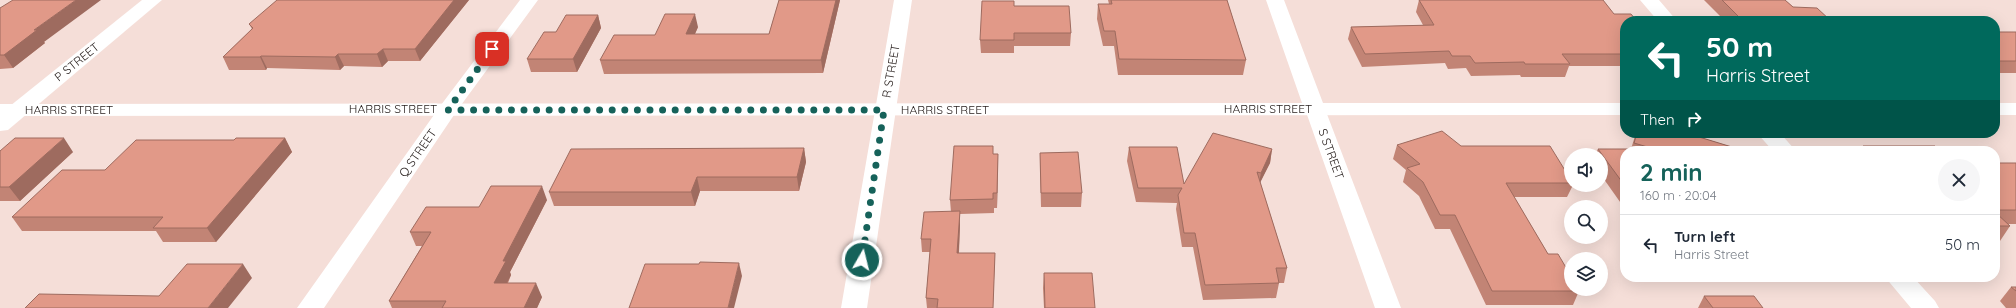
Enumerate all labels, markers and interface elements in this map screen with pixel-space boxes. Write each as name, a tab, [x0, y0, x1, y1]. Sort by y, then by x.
text: 50 m	[1706, 29, 1773, 64]
pin	[475, 32, 509, 66]
icon: left	[1640, 32, 1692, 84]
icon: arrive	[481, 38, 503, 60]
street label: P STREET	[51, 39, 102, 84]
street label: R STREET	[878, 43, 903, 99]
text: Harris Street	[1706, 64, 1810, 87]
street label: HARRIS STREET	[349, 101, 437, 116]
street label: HARRIS STREET	[1224, 101, 1312, 116]
street label: HARRIS STREET	[25, 102, 113, 117]
street label: HARRIS STREET	[901, 102, 989, 117]
icon: right	[1683, 108, 1705, 130]
text: Then	[1640, 110, 1675, 129]
street label: Q STREET	[396, 126, 440, 180]
street label: S STREET	[1315, 126, 1348, 181]
map controls	[1564, 148, 1608, 296]
button: sound	[1564, 148, 1608, 192]
text: 2 min	[1640, 157, 1702, 187]
button: close	[1938, 159, 1980, 201]
text: 160 m · 20:04	[1640, 187, 1717, 203]
button: search	[1564, 200, 1608, 244]
text: Turn left	[1674, 227, 1736, 246]
icon: left	[1640, 234, 1662, 256]
text: 50 m	[1945, 235, 1980, 254]
position arrow	[841, 239, 883, 281]
text: Harris Street	[1674, 246, 1749, 262]
button: layers	[1564, 252, 1608, 296]

